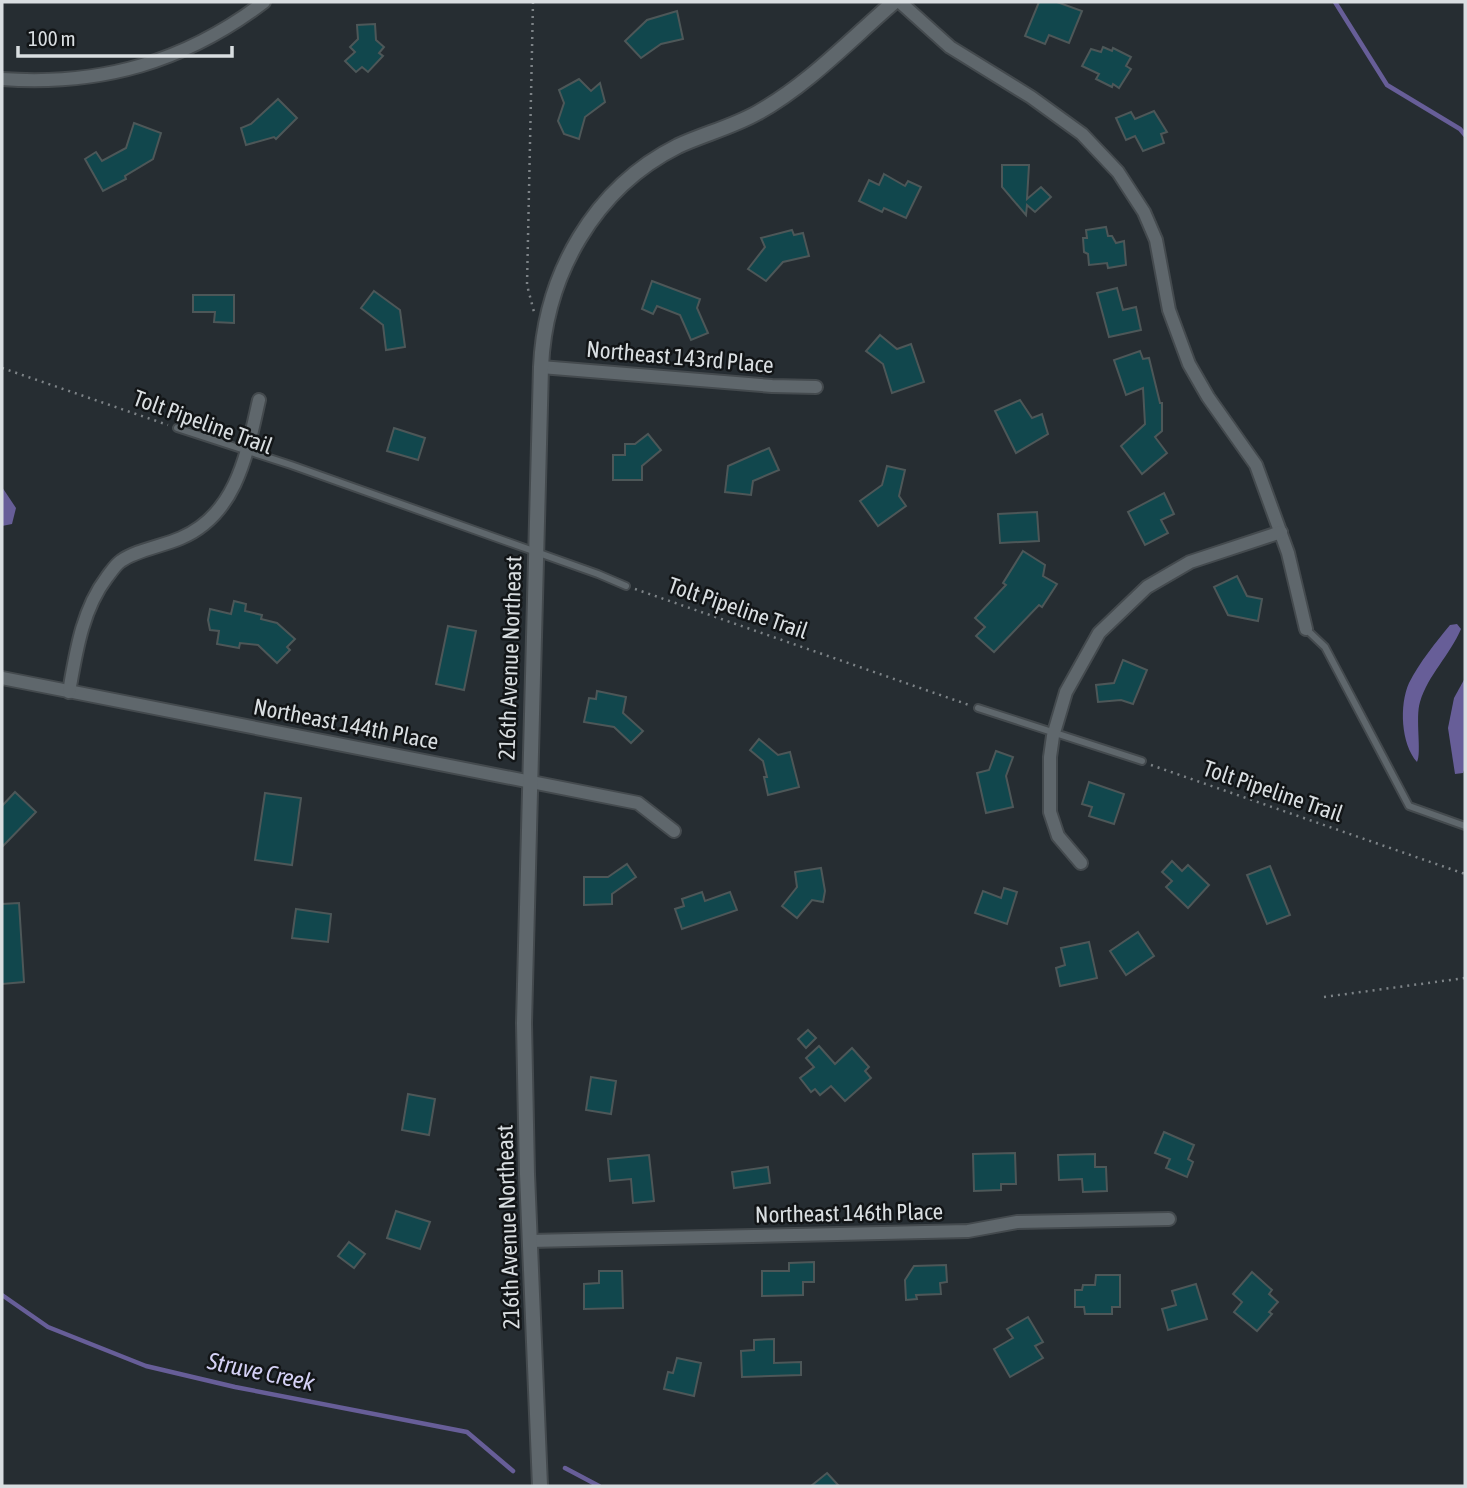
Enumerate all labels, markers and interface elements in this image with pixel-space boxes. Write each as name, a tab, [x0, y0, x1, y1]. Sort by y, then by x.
scale bar	[18, 14, 231, 58]
text: 100 m	[28, 26, 76, 50]
street label: Northeast 143rd Place	[585, 336, 775, 378]
street label: Tolt Pipeline Trail	[130, 385, 276, 459]
street label: 216th Avenue Northeast	[493, 555, 527, 761]
street label: Tolt Pipeline Trail	[665, 572, 811, 644]
street label: Northeast 144th Place	[251, 693, 441, 755]
street label: Tolt Pipeline Trail	[1200, 755, 1346, 827]
street label: 216th Avenue Northeast	[491, 1124, 525, 1330]
street label: Northeast 146th Place	[755, 1198, 943, 1228]
water label: Struve Creek	[204, 1347, 317, 1396]

